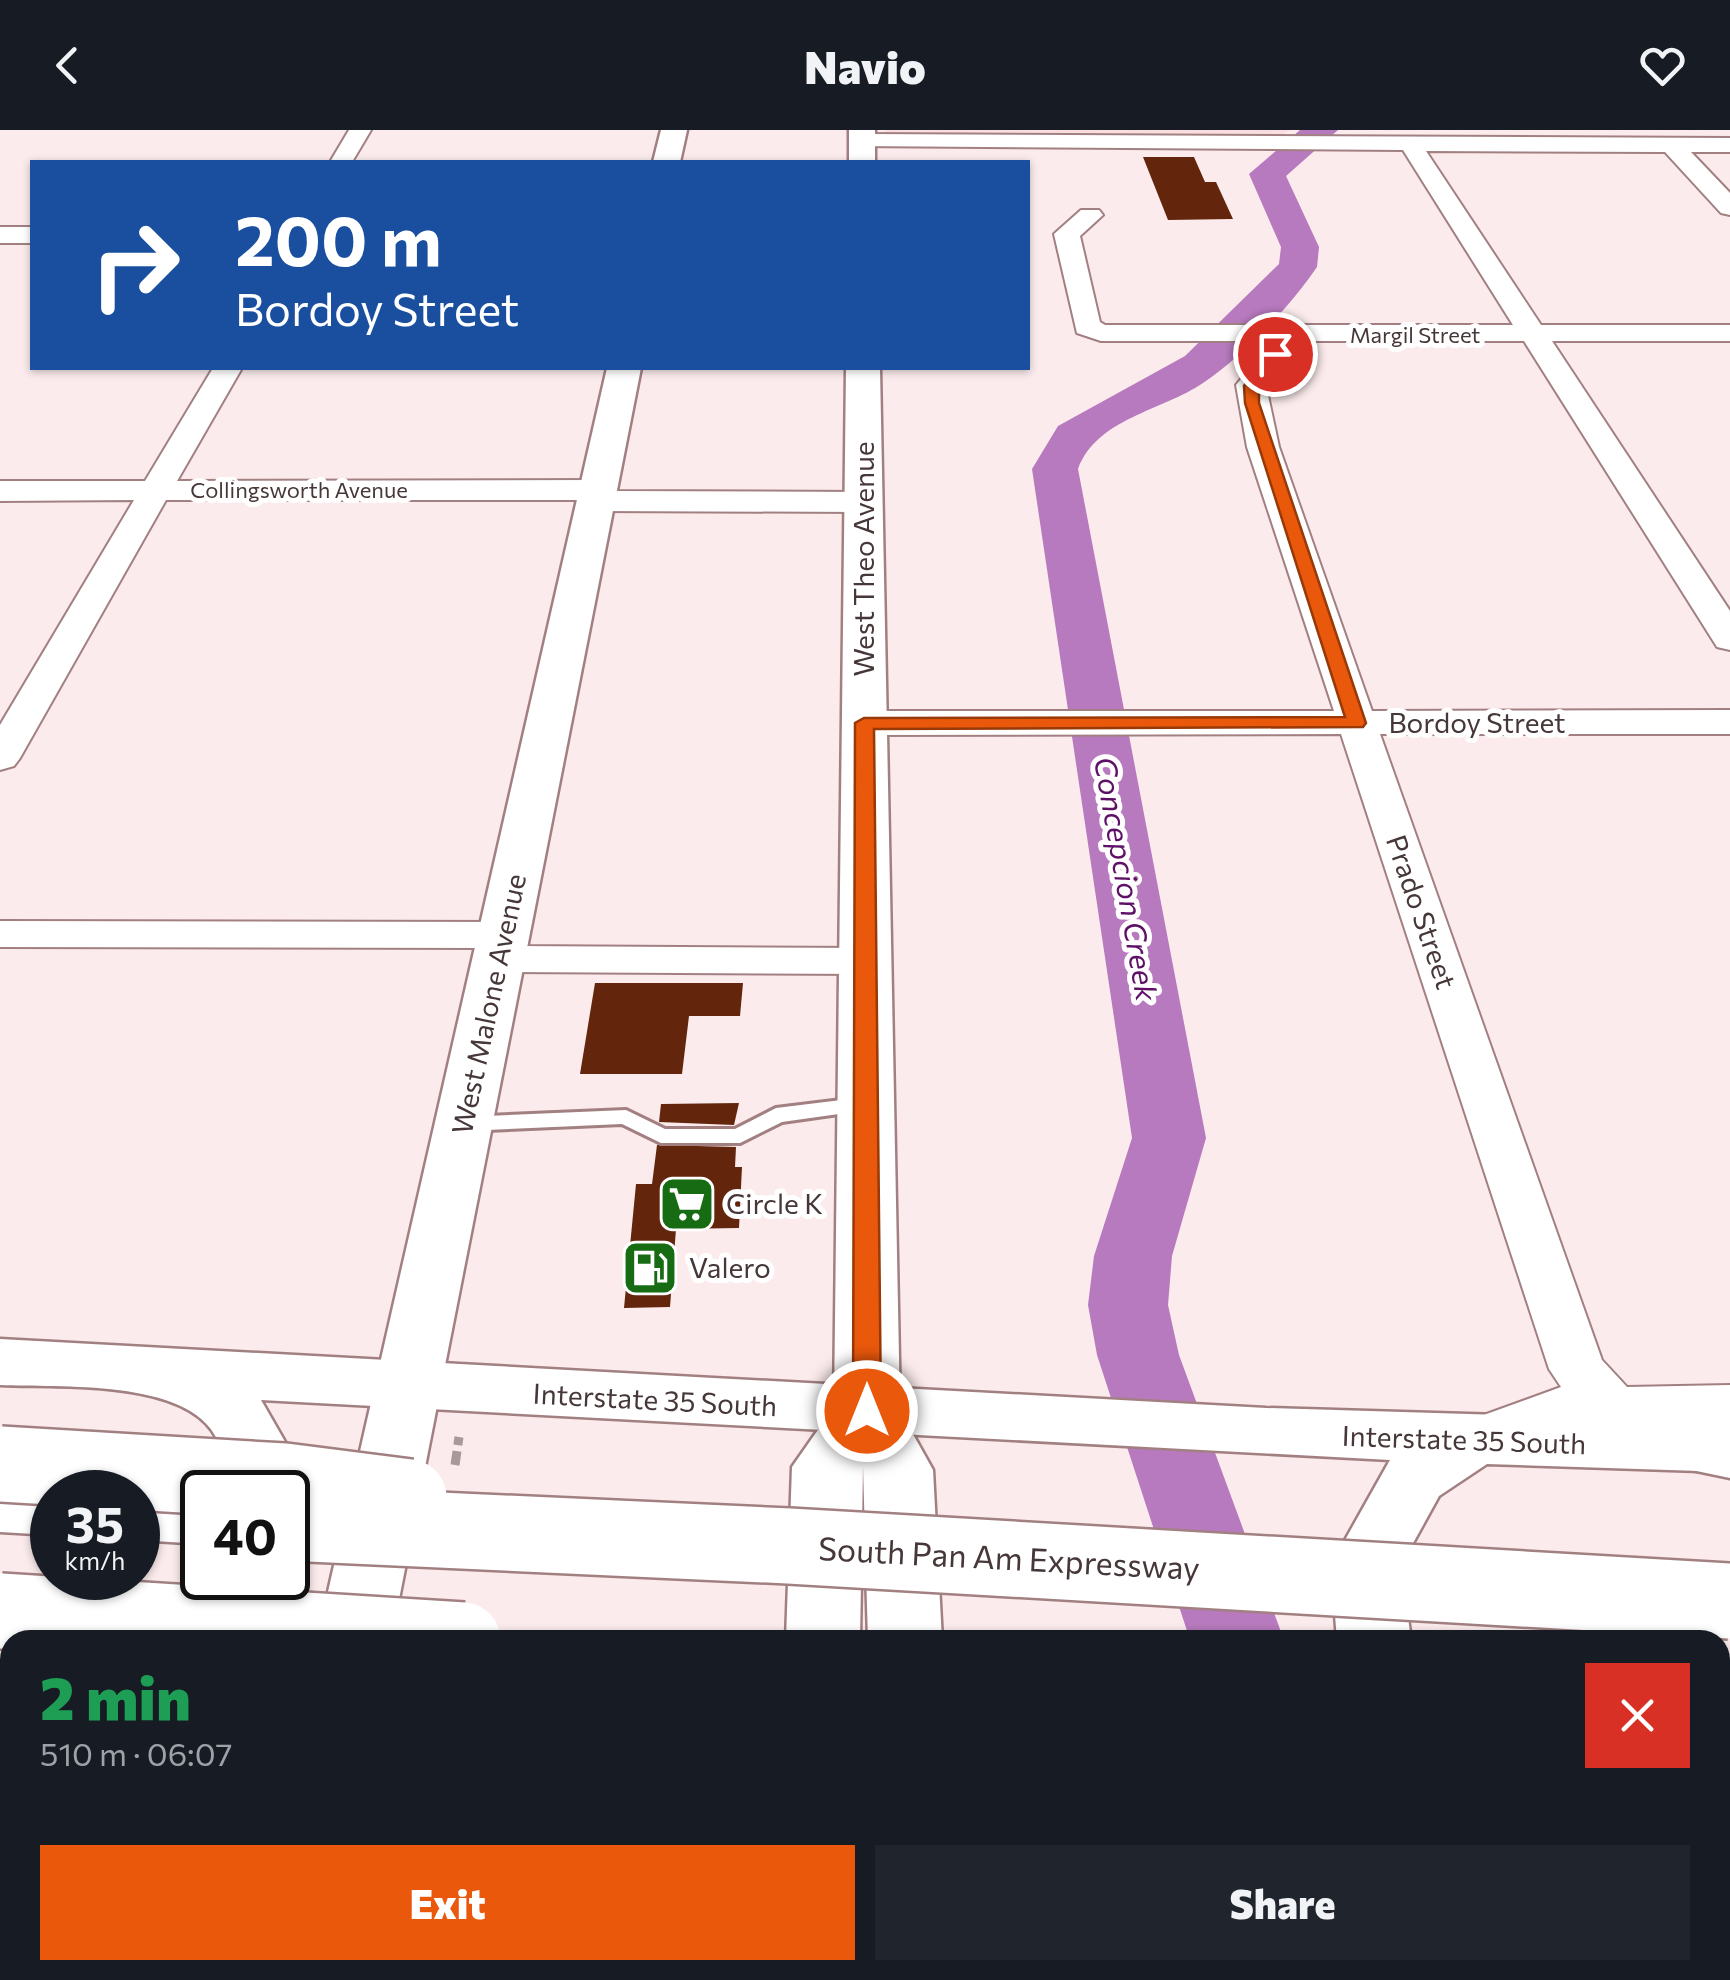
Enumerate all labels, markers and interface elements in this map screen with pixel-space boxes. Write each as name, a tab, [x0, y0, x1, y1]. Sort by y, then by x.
icon: back	[40, 38, 95, 93]
text: Navio	[804, 38, 926, 93]
icon: heart	[1635, 38, 1690, 93]
text: 200 m	[235, 195, 442, 280]
icon: right	[70, 200, 200, 330]
text: Bordoy Street	[235, 280, 519, 335]
pin	[1233, 312, 1318, 397]
street label: Margil Street	[1350, 321, 1480, 348]
icon: arrive	[1248, 327, 1303, 382]
street label: West Theo Avenue	[846, 441, 880, 677]
street label: Collingsworth Avenue	[190, 476, 408, 503]
street label: Bordoy Street	[1389, 705, 1565, 739]
water label: Concepcion Creek	[1088, 754, 1167, 1004]
street label: Prado Street	[1380, 830, 1464, 993]
street label: West Malone Avenue	[444, 870, 532, 1137]
supermarket icon: Circle K	[657, 1174, 717, 1234]
place label: Circle K	[726, 1186, 823, 1220]
fuel station icon: Valero	[620, 1238, 680, 1298]
place label: Valero	[689, 1250, 771, 1284]
position arrow	[815, 1359, 919, 1463]
street label: Interstate 35 South	[532, 1376, 778, 1422]
street label: Interstate 35 South	[1341, 1418, 1587, 1460]
speed limit sign: 40	[180, 1470, 310, 1600]
text: 35	[66, 1492, 124, 1553]
street label: South Pan Am Expressway	[817, 1527, 1201, 1587]
text: km/h	[65, 1545, 125, 1575]
text: 2 min	[40, 1659, 191, 1732]
button: close	[1585, 1663, 1690, 1768]
text: 510 m · 06:07	[40, 1733, 232, 1773]
button: Exit	[40, 1845, 855, 1960]
button: Share	[875, 1845, 1690, 1960]

